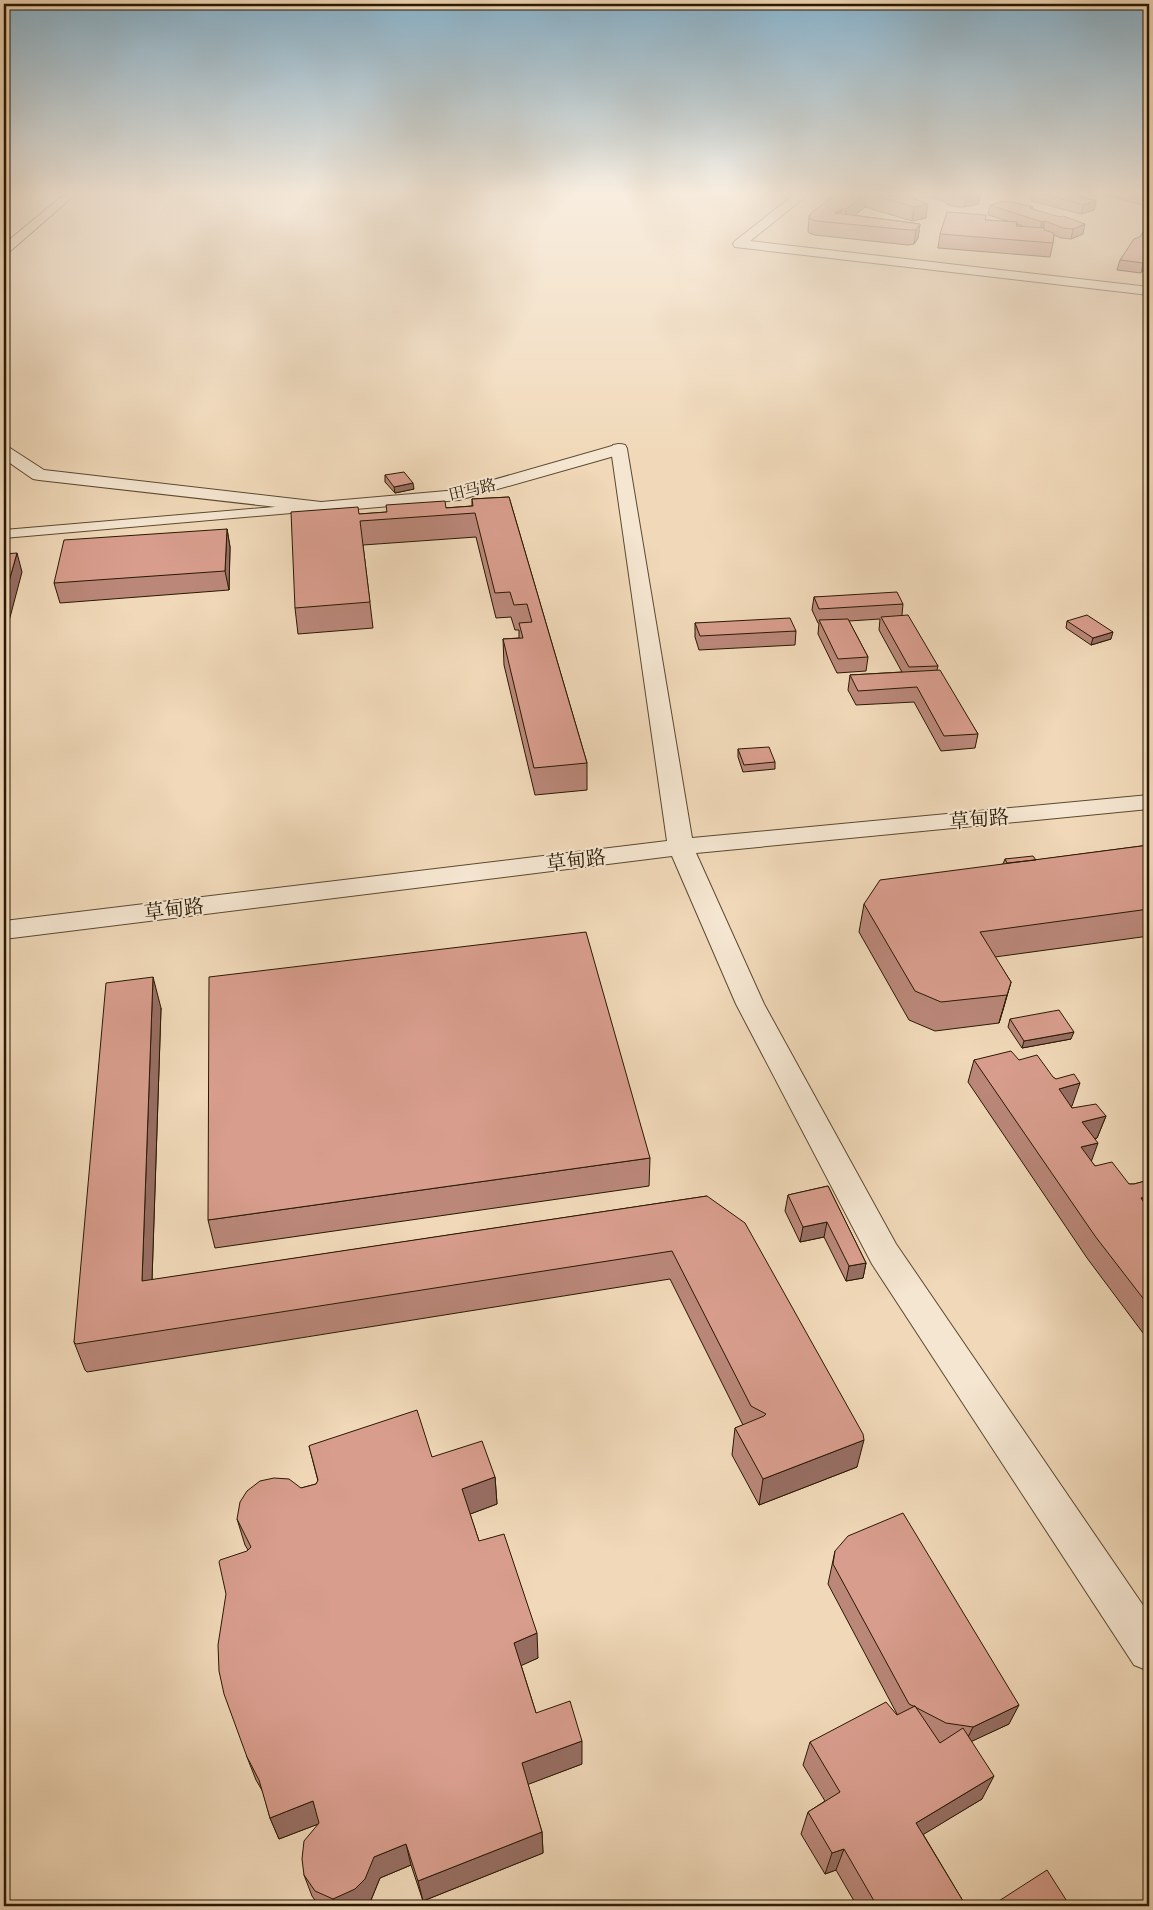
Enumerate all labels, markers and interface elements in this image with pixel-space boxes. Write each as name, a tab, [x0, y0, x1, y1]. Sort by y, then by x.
street label: 田马路	[446, 474, 498, 506]
street label: 草甸路	[948, 803, 1010, 836]
street label: 草甸路	[545, 843, 607, 878]
street label: 草甸路	[143, 892, 205, 927]

